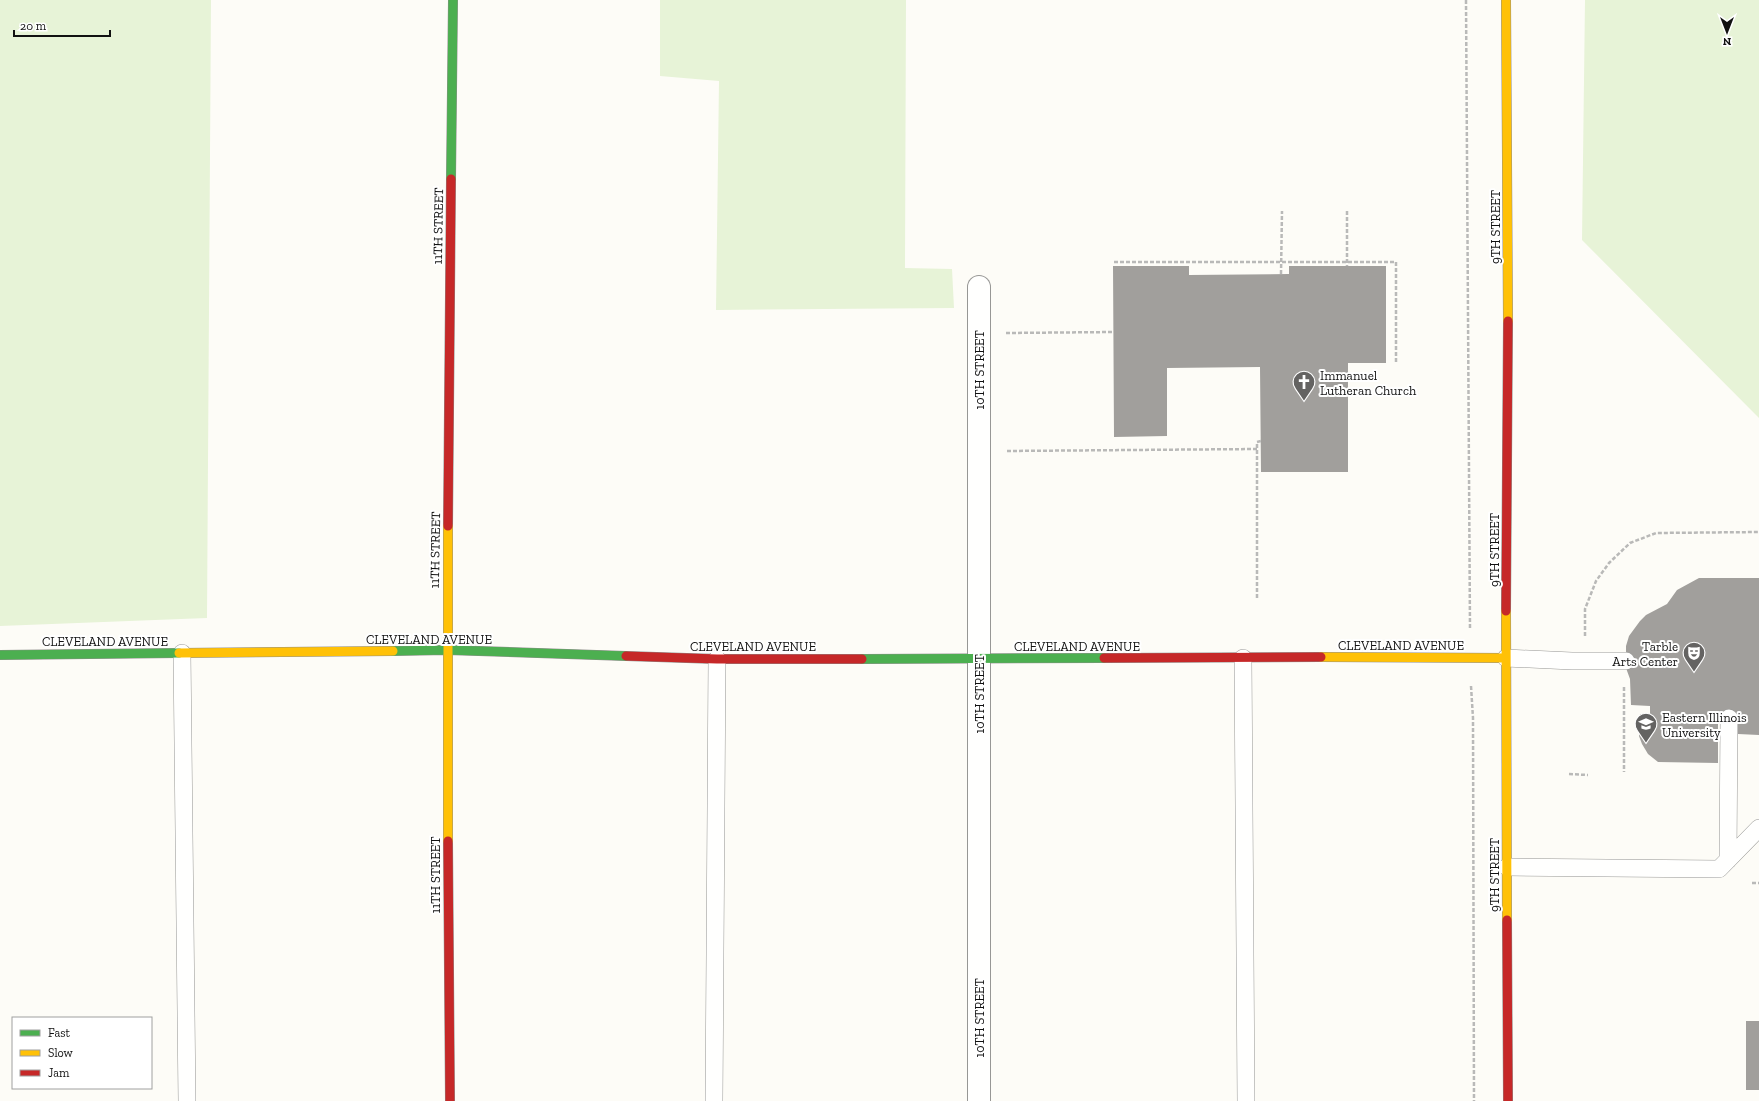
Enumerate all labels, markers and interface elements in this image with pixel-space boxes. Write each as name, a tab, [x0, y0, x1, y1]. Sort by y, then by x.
scale bar	[14, 12, 110, 38]
north arrow	[1707, 12, 1747, 52]
text: 20 m	[20, 19, 47, 33]
text: N	[1722, 35, 1731, 48]
street label: 11TH STREET	[430, 187, 446, 265]
street label: 9TH STREET	[1488, 190, 1503, 264]
street label: 10TH STREET	[972, 330, 987, 410]
place label: Immanuel Lutheran Church	[1320, 368, 1417, 398]
church icon: Immanuel Lutheran Church	[1291, 369, 1317, 402]
street label: 11TH STREET	[427, 511, 443, 589]
street label: 9TH STREET	[1487, 513, 1502, 587]
street label: CLEVELAND AVENUE	[366, 632, 492, 647]
street label: CLEVELAND AVENUE	[42, 634, 168, 649]
street label: CLEVELAND AVENUE	[1338, 638, 1464, 653]
street label: CLEVELAND AVENUE	[690, 639, 816, 654]
street label: CLEVELAND AVENUE	[1014, 639, 1140, 654]
place label: Tarble Arts Center	[1612, 639, 1678, 669]
theatre icon: Tarble Arts Center	[1681, 640, 1707, 673]
street label: 10TH STREET	[972, 654, 987, 734]
place label: Eastern Illinois University	[1662, 710, 1747, 740]
school or university icon: Eastern Illinois University	[1633, 711, 1659, 744]
street label: 11TH STREET	[428, 837, 443, 913]
street label: 9TH STREET	[1487, 838, 1502, 912]
street label: 10TH STREET	[972, 978, 987, 1058]
legend	[12, 1017, 152, 1089]
text: Fast	[48, 1026, 71, 1040]
text: Slow	[48, 1046, 74, 1060]
text: Jam	[48, 1066, 70, 1080]

